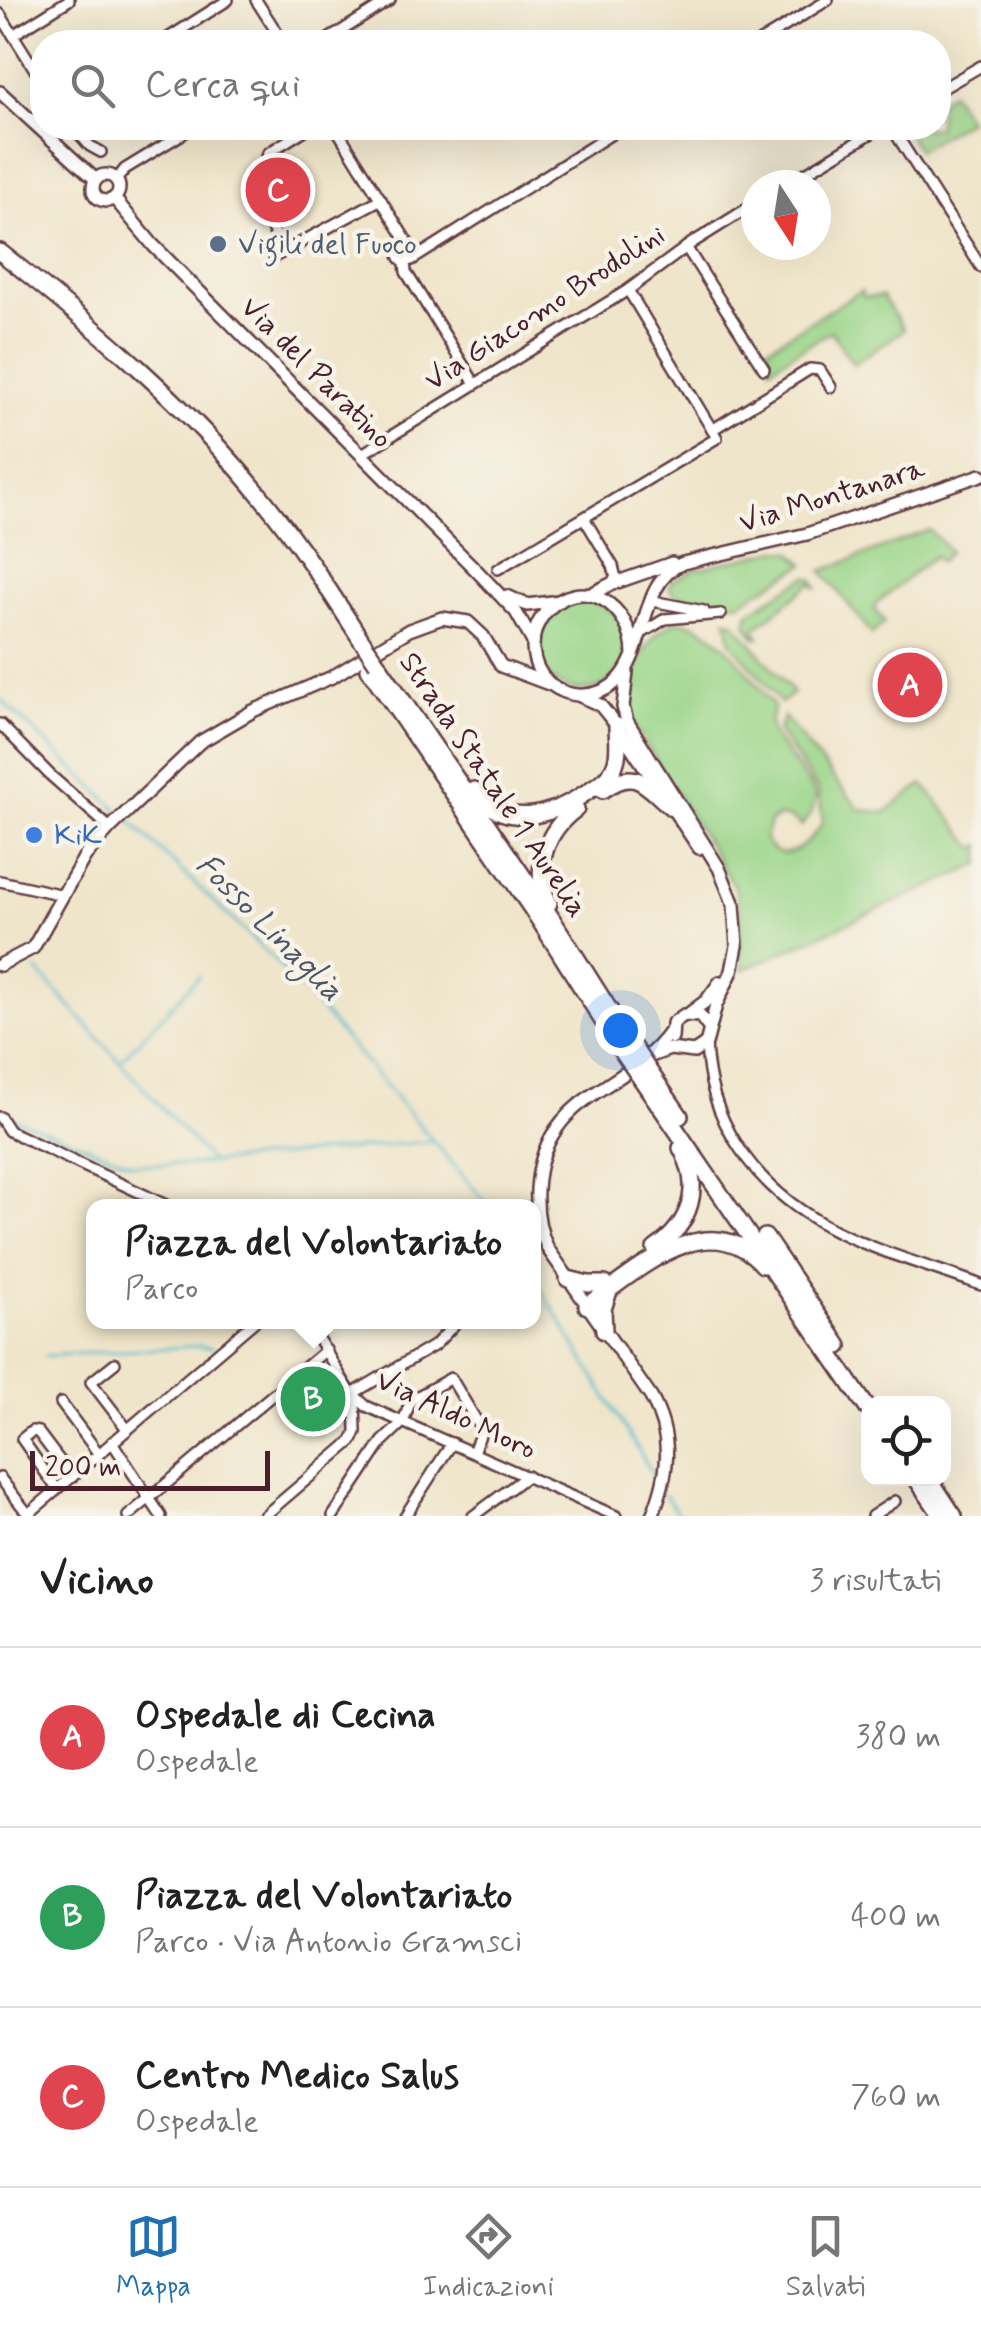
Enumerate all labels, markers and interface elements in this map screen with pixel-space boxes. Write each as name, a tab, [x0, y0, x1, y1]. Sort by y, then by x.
search box	[30, 30, 951, 140]
icon: search	[65, 58, 120, 113]
text: Cerca qui	[145, 61, 300, 110]
pin: C	[246, 152, 310, 228]
north arrow	[741, 170, 831, 260]
street label: Via Giacomo Brodolini	[417, 216, 673, 400]
place label: Vigili del Fuoco	[238, 225, 417, 267]
marker: Vigili del Fuoco	[207, 233, 229, 255]
street label: Via del Paratino	[231, 288, 401, 458]
street label: Via Montanara	[735, 449, 930, 543]
street label: Strada Statale 1 Aurelia	[390, 645, 596, 925]
pin: A	[878, 648, 942, 722]
place label: KiK	[54, 816, 102, 855]
marker: KiK	[23, 824, 45, 846]
water label: Fosso Linaglia	[184, 845, 352, 1013]
your location	[595, 1005, 646, 1056]
popup	[86, 1199, 541, 1329]
text: Piazza del Volontariato	[125, 1219, 502, 1268]
text: Parco	[125, 1268, 198, 1310]
street label: Via Aldo Moro	[370, 1361, 542, 1469]
pin: B	[280, 1362, 346, 1436]
map controls	[861, 1396, 951, 1486]
button: locate	[861, 1396, 951, 1486]
scale bar	[30, 1446, 270, 1490]
text: 200 m	[45, 1450, 121, 1487]
text: Vicino	[40, 1554, 154, 1609]
text: 3 risultati	[810, 1560, 941, 1602]
text: Ospedale di Cecina	[135, 1692, 436, 1741]
text: A	[62, 1716, 83, 1758]
text: 380 m	[856, 1716, 941, 1758]
text: Ospedale	[135, 1741, 259, 1783]
text: Piazza del Volontariato	[135, 1872, 512, 1921]
text: B	[62, 1896, 83, 1938]
text: 400 m	[851, 1896, 941, 1938]
text: Parco · Via Antonio Gramsci	[135, 1921, 522, 1963]
text: Centro Medico Salus	[135, 2052, 459, 2101]
text: C	[61, 2076, 84, 2118]
text: 760 m	[851, 2076, 941, 2118]
text: Ospedale	[135, 2101, 259, 2143]
tab: Mappa	[116, 2209, 191, 2306]
tab: Indicazioni	[423, 2209, 554, 2306]
tab: Salvati	[786, 2209, 865, 2306]

